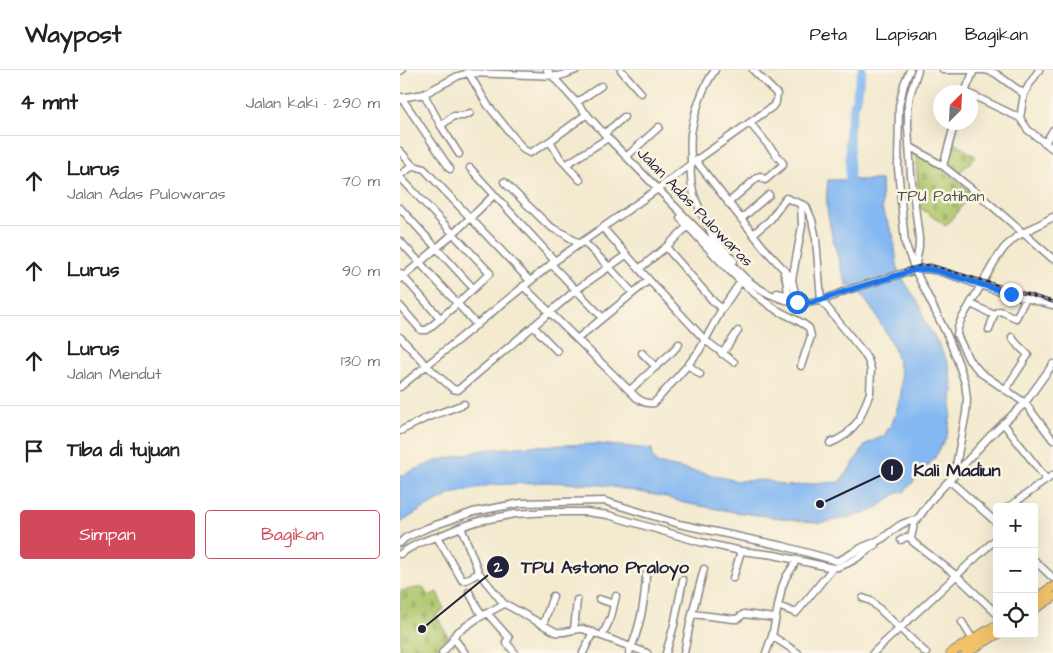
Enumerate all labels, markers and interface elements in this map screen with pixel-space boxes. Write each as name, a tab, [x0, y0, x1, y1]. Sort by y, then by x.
text: Waypost	[25, 18, 122, 52]
text: Peta	[810, 22, 847, 47]
text: Lapisan	[875, 22, 937, 47]
text: Bagikan	[965, 22, 1028, 47]
north arrow	[933, 85, 978, 130]
text: 4 mnt	[20, 88, 78, 117]
text: Jalan kaki · 290 m	[246, 92, 380, 114]
street label: Jalan Adas Pulowaras	[632, 142, 758, 272]
text: Lurus	[67, 156, 119, 183]
icon: ahead	[20, 167, 48, 195]
text: 70 m	[341, 170, 380, 192]
text: Jalan Adas Pulowaras	[67, 183, 226, 205]
park label: TPU Patihan	[898, 185, 984, 207]
icon: ahead	[20, 257, 48, 285]
text: Lurus	[67, 257, 119, 284]
text: 90 m	[342, 260, 380, 282]
route end	[1000, 283, 1023, 306]
route start	[786, 291, 809, 314]
text: Lurus	[67, 336, 119, 363]
icon: ahead	[20, 347, 48, 375]
text: 130 m	[341, 350, 380, 372]
text: Jalan Mendut	[67, 363, 161, 385]
icon: arrive	[20, 437, 48, 465]
text: Tiba di tujuan	[67, 437, 179, 464]
callout: Kali Madiun	[879, 453, 1011, 486]
text: Kali Madiun	[914, 458, 1000, 483]
text: 1	[891, 460, 893, 481]
map controls	[993, 503, 1038, 638]
button: +	[993, 503, 1038, 548]
button: Simpan	[20, 510, 195, 559]
button: Bagikan	[205, 510, 380, 559]
button: −	[993, 548, 1038, 593]
callout: TPU Astono Praloyo	[486, 550, 699, 583]
text: TPU Astono Praloyo	[520, 555, 690, 581]
text: 2	[493, 557, 503, 578]
button: locate	[993, 593, 1038, 638]

